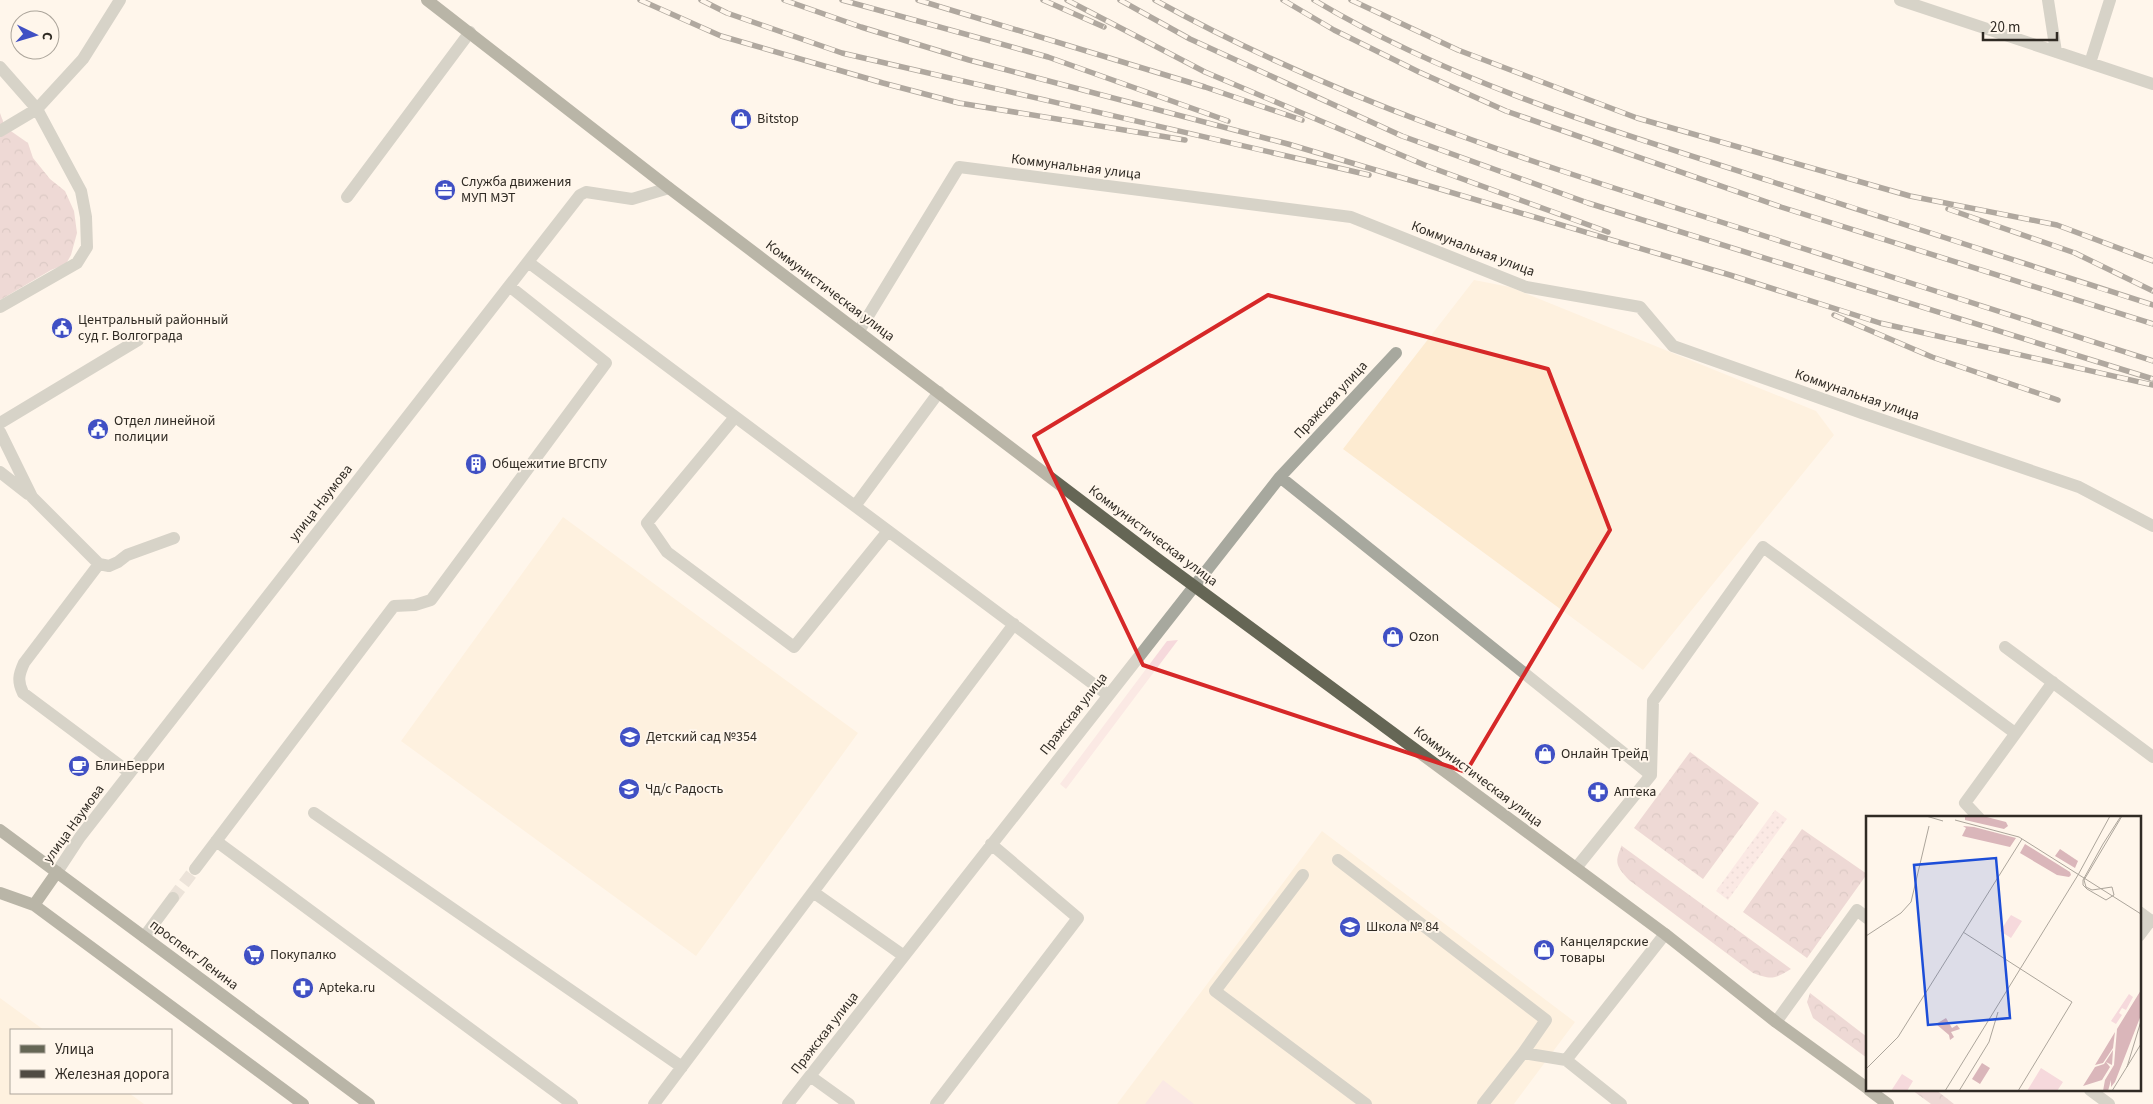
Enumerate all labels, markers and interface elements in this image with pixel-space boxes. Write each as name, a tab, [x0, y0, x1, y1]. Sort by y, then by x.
north arrow	[10, 10, 60, 60]
scale bar	[1983, 10, 2057, 42]
text: 20 m	[1990, 17, 2020, 38]
text: С	[37, 31, 57, 41]
shop icon: Bitstop	[729, 107, 753, 131]
place label: Bitstop	[757, 109, 799, 129]
street label: Коммунальная улица	[1010, 149, 1142, 185]
place label: Служба движения МУП МЭТ	[461, 172, 572, 208]
office icon: Служба движения МУП МЭТ	[433, 178, 457, 202]
street label: Коммунальная улица	[1408, 216, 1538, 282]
street label: Коммунистическая улица	[761, 236, 899, 346]
place label: Центральный районный суд г. Волгограда	[78, 310, 229, 346]
public building icon: Центральный районный суд г. Волгограда	[50, 316, 74, 340]
street label: Пражская улица	[1290, 357, 1372, 443]
street label: Коммунальная улица	[1792, 364, 1922, 426]
place label: Отдел линейной полиции	[114, 411, 215, 447]
public building icon: Отдел линейной полиции	[86, 417, 110, 441]
building icon: Общежитие ВГСПУ	[464, 452, 488, 476]
place label: Общежитие ВГСПУ	[492, 454, 608, 474]
street label: улица Наумова	[285, 460, 357, 546]
street label: Коммунистическая улица	[1084, 481, 1222, 591]
shop icon: Ozon	[1381, 625, 1405, 649]
place label: Ozon	[1409, 627, 1439, 647]
street label: Пражская улица	[1035, 668, 1113, 760]
street label: Коммунистическая улица	[1409, 722, 1547, 832]
school or university icon: Детский сад №354	[618, 725, 642, 749]
place label: Детский сад №354	[646, 727, 757, 747]
shop icon: Онлайн Трейд	[1533, 742, 1557, 766]
place label: Онлайн Трейд	[1561, 744, 1649, 764]
cafe icon: БлинБерри	[67, 754, 91, 778]
place label: БлинБерри	[95, 756, 165, 776]
school or university icon: Чд/с Радость	[617, 777, 641, 801]
place label: Чд/с Радость	[645, 779, 724, 799]
pharmacy icon: Аптека	[1586, 780, 1610, 804]
street label: улица Наумова	[39, 781, 109, 867]
place label: Аптека	[1614, 782, 1656, 802]
inset map	[1866, 816, 2140, 1092]
street label: проспект Ленина	[145, 915, 243, 995]
school or university icon: Школа № 84	[1338, 915, 1362, 939]
place label: Школа № 84	[1366, 917, 1439, 937]
place label: Канцелярские товары	[1560, 932, 1648, 968]
shop icon: Канцелярские товары	[1532, 938, 1556, 962]
supermarket icon: Покупалко	[242, 943, 266, 967]
place label: Покупалко	[270, 945, 336, 965]
pharmacy icon: Apteka.ru	[291, 976, 315, 1000]
place label: Apteka.ru	[319, 978, 375, 998]
street label: Пражская улица	[786, 987, 864, 1079]
legend	[10, 1029, 172, 1094]
text: Улица	[55, 1039, 94, 1060]
text: Железная дорога	[55, 1064, 170, 1085]

